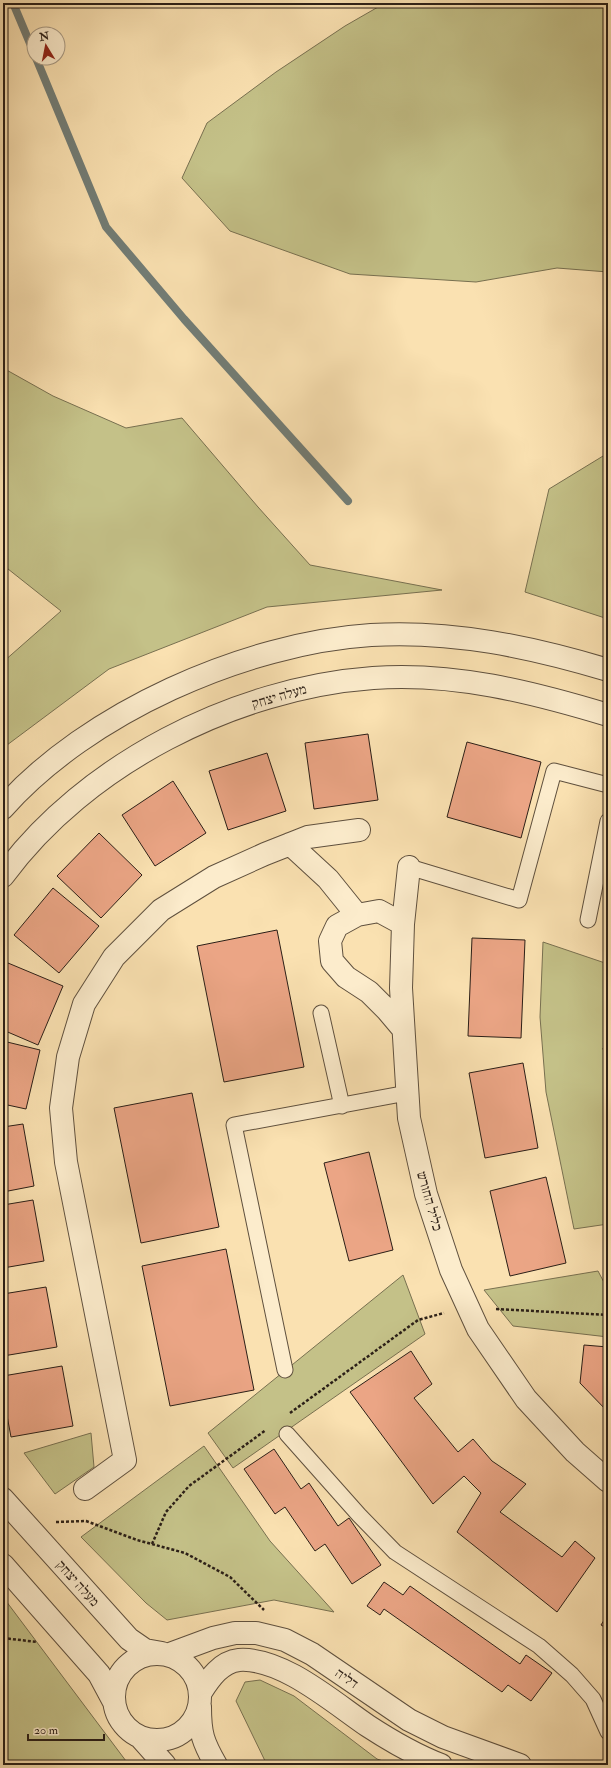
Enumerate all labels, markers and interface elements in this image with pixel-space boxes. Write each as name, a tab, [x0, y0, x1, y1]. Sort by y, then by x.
north arrow	[26, 26, 66, 66]
text: N	[37, 29, 51, 44]
street label: מעלה יצחק	[250, 681, 309, 712]
street label: כליל החורש	[413, 1169, 446, 1233]
street label: מעלה יצחק	[52, 1557, 103, 1610]
street label: דליה	[332, 1665, 362, 1692]
scale bar	[28, 1716, 104, 1742]
text: 20 m	[34, 1723, 59, 1738]

